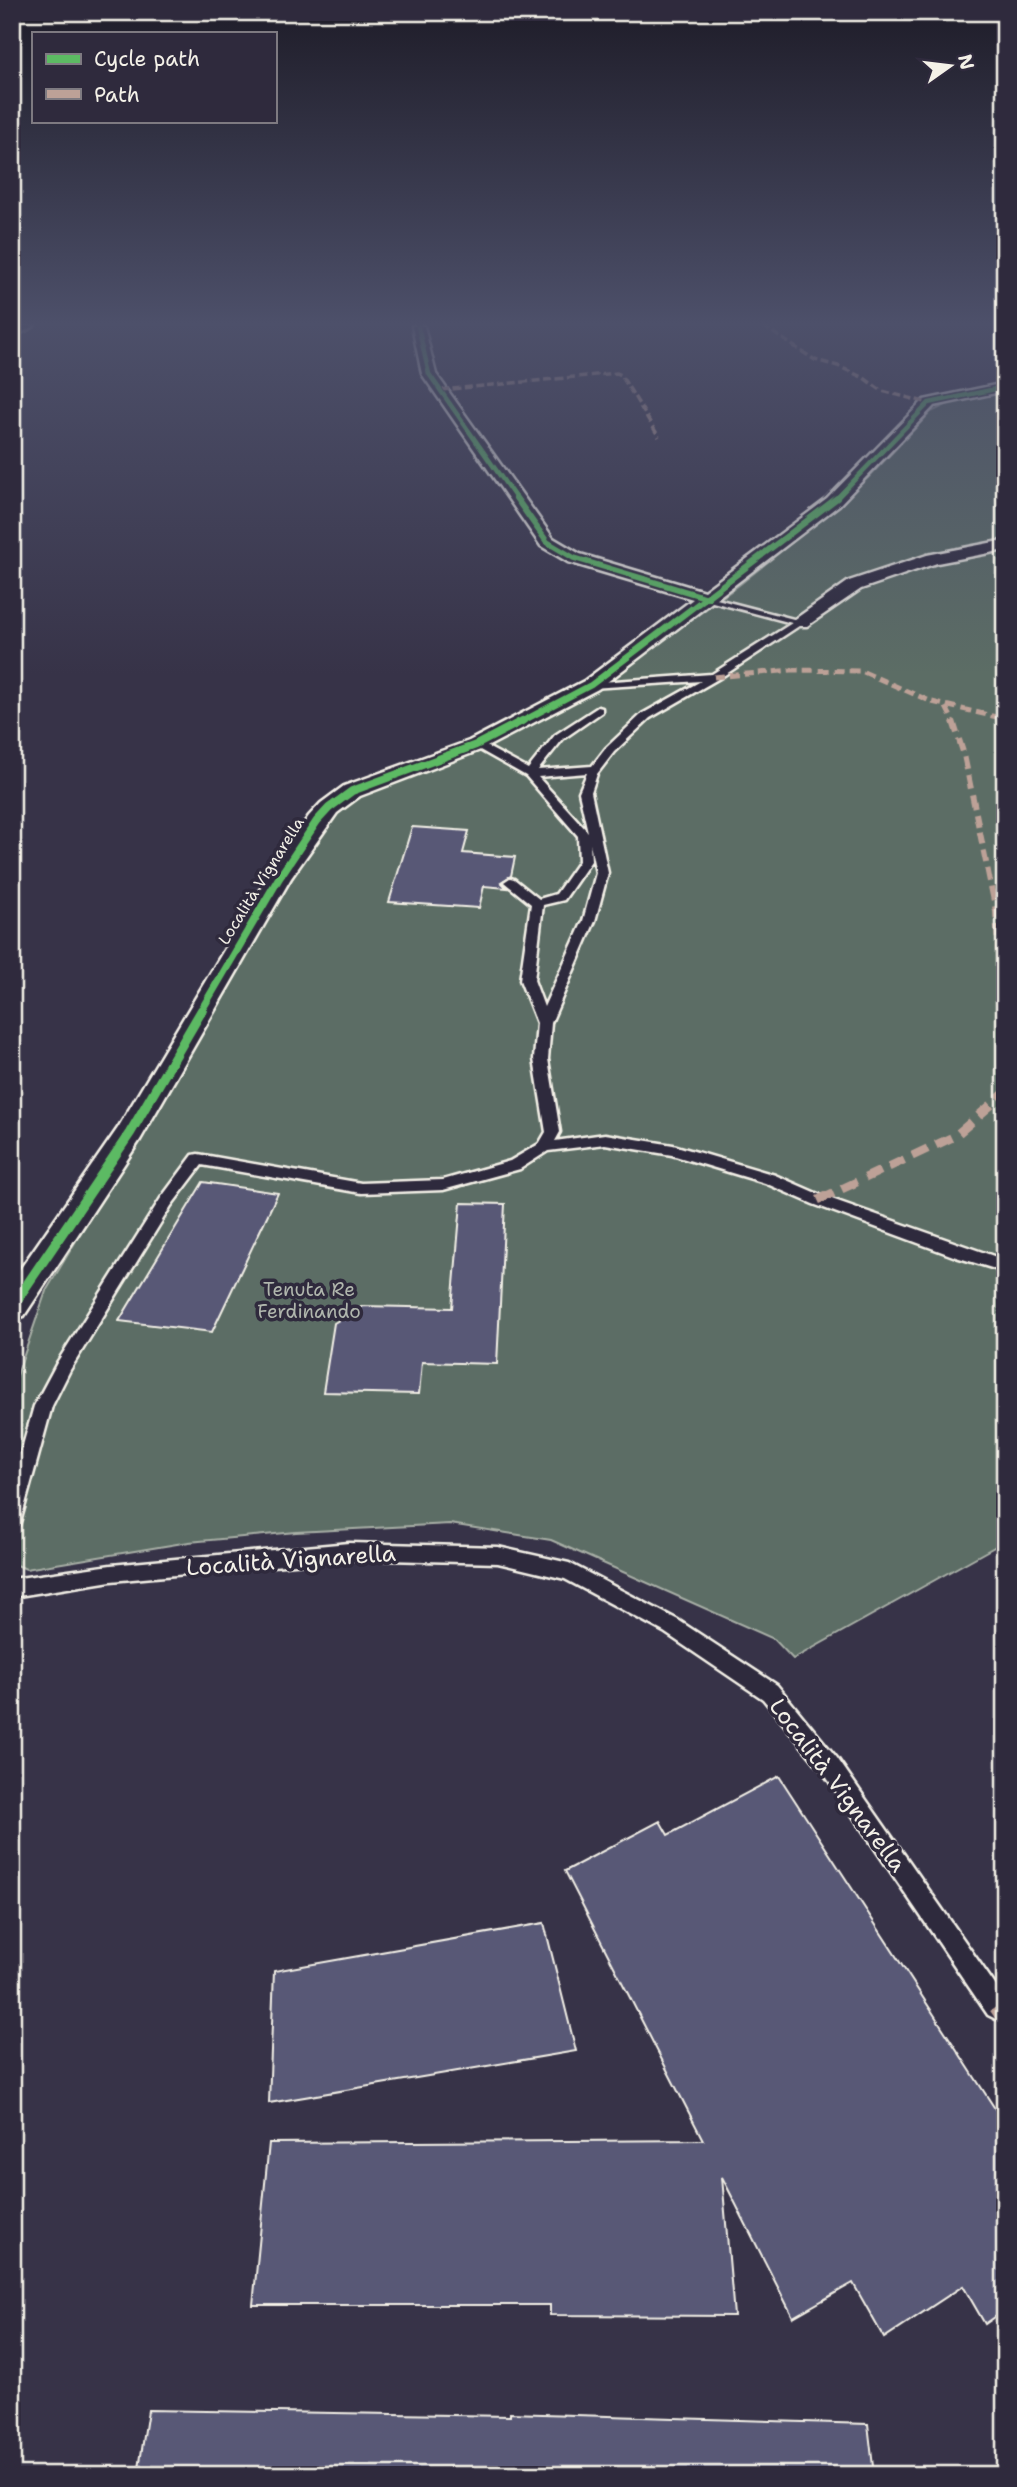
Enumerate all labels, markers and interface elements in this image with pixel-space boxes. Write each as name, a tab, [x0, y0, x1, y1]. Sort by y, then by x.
legend	[32, 32, 276, 122]
north arrow	[916, 32, 986, 102]
text: Cycle path	[94, 45, 200, 73]
text: N	[952, 52, 980, 72]
text: Path	[94, 81, 140, 109]
street label: Località Vignarella	[213, 813, 309, 949]
park label: Tenuta Re Ferdinando	[257, 1277, 361, 1324]
street label: Località Vignarella	[185, 1538, 397, 1582]
street label: Località Vignarella	[763, 1692, 913, 1878]

